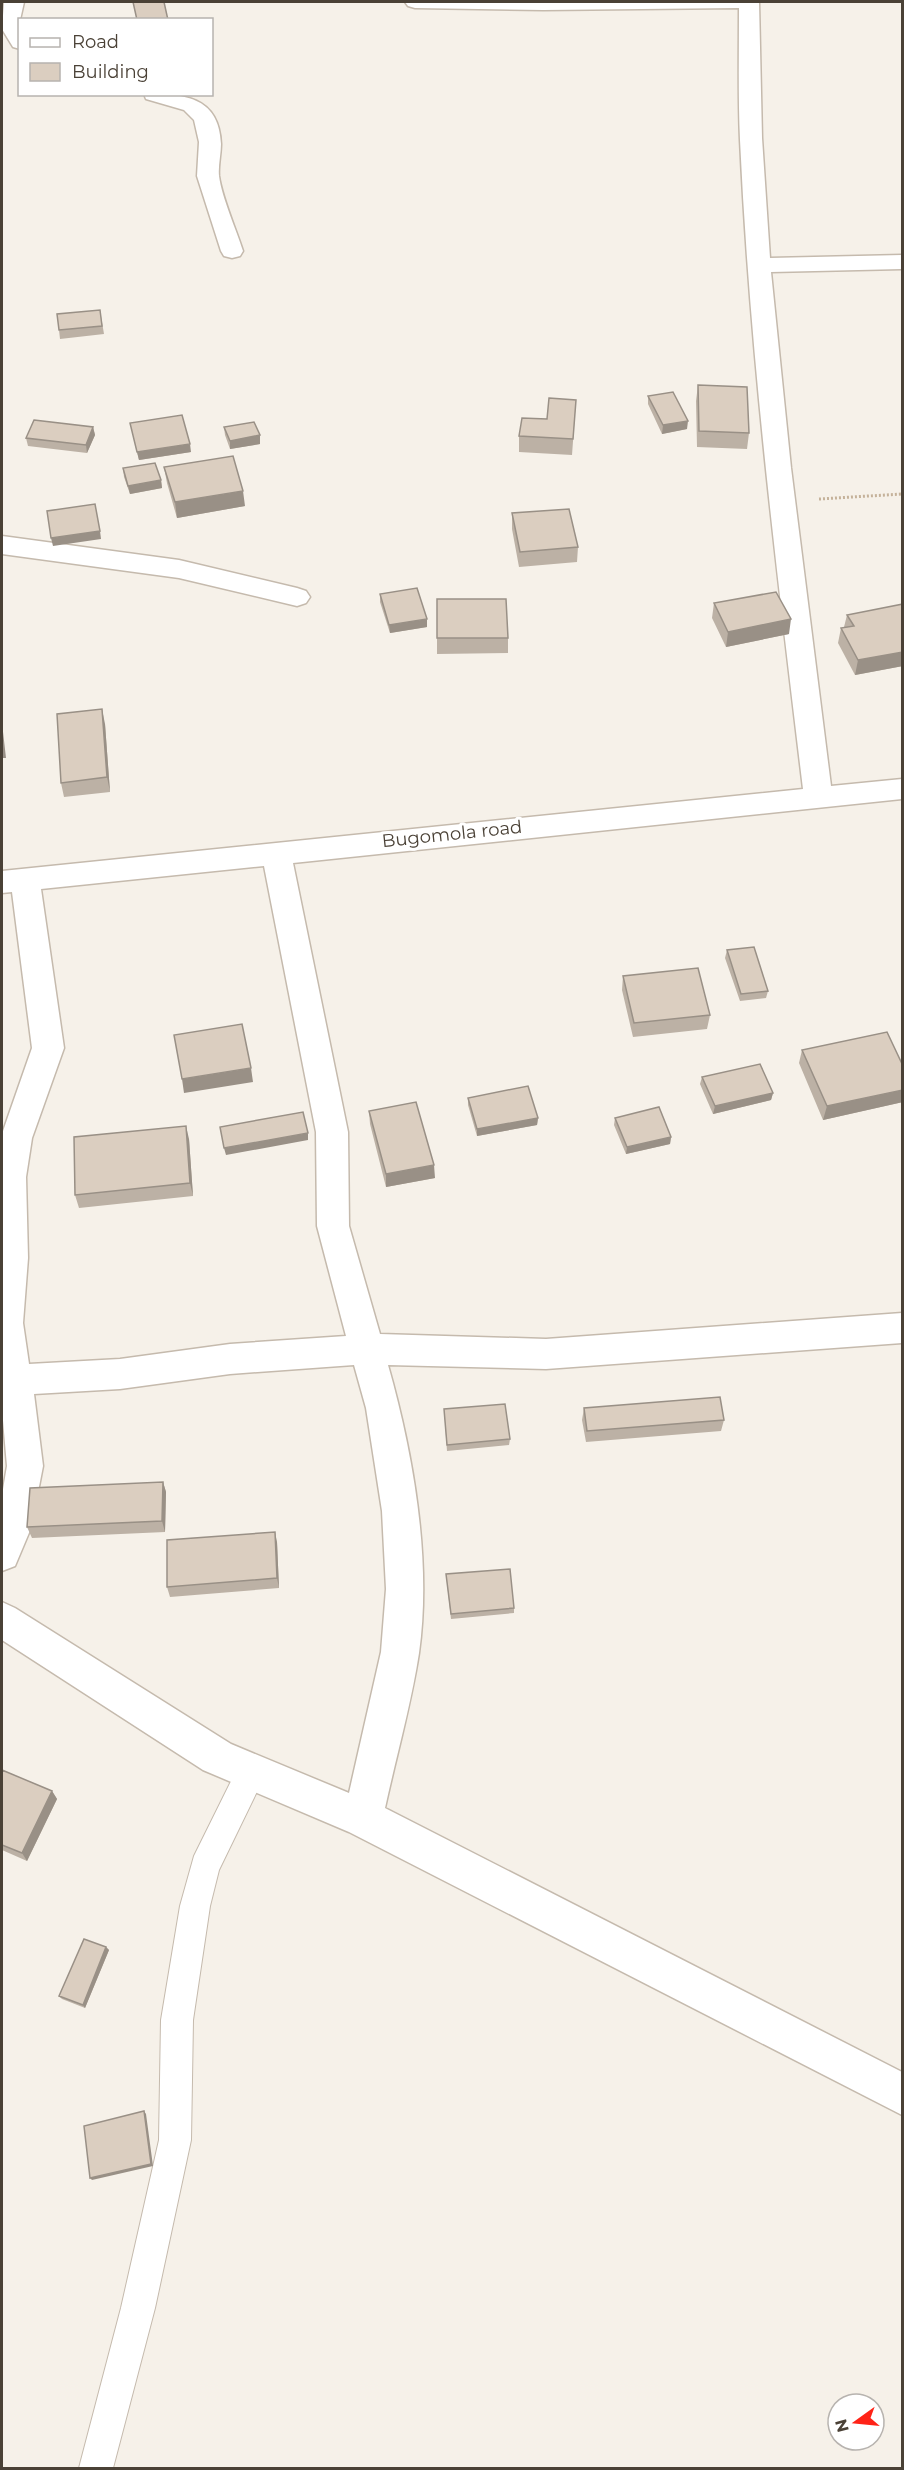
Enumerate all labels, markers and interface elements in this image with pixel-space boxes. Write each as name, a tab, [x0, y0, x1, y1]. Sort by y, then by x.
legend	[18, 18, 213, 96]
text: Road	[72, 31, 119, 53]
text: Building	[72, 61, 149, 83]
street label: Bugomola road	[381, 816, 523, 852]
north arrow	[826, 2392, 886, 2452]
text: N	[831, 2417, 853, 2434]

